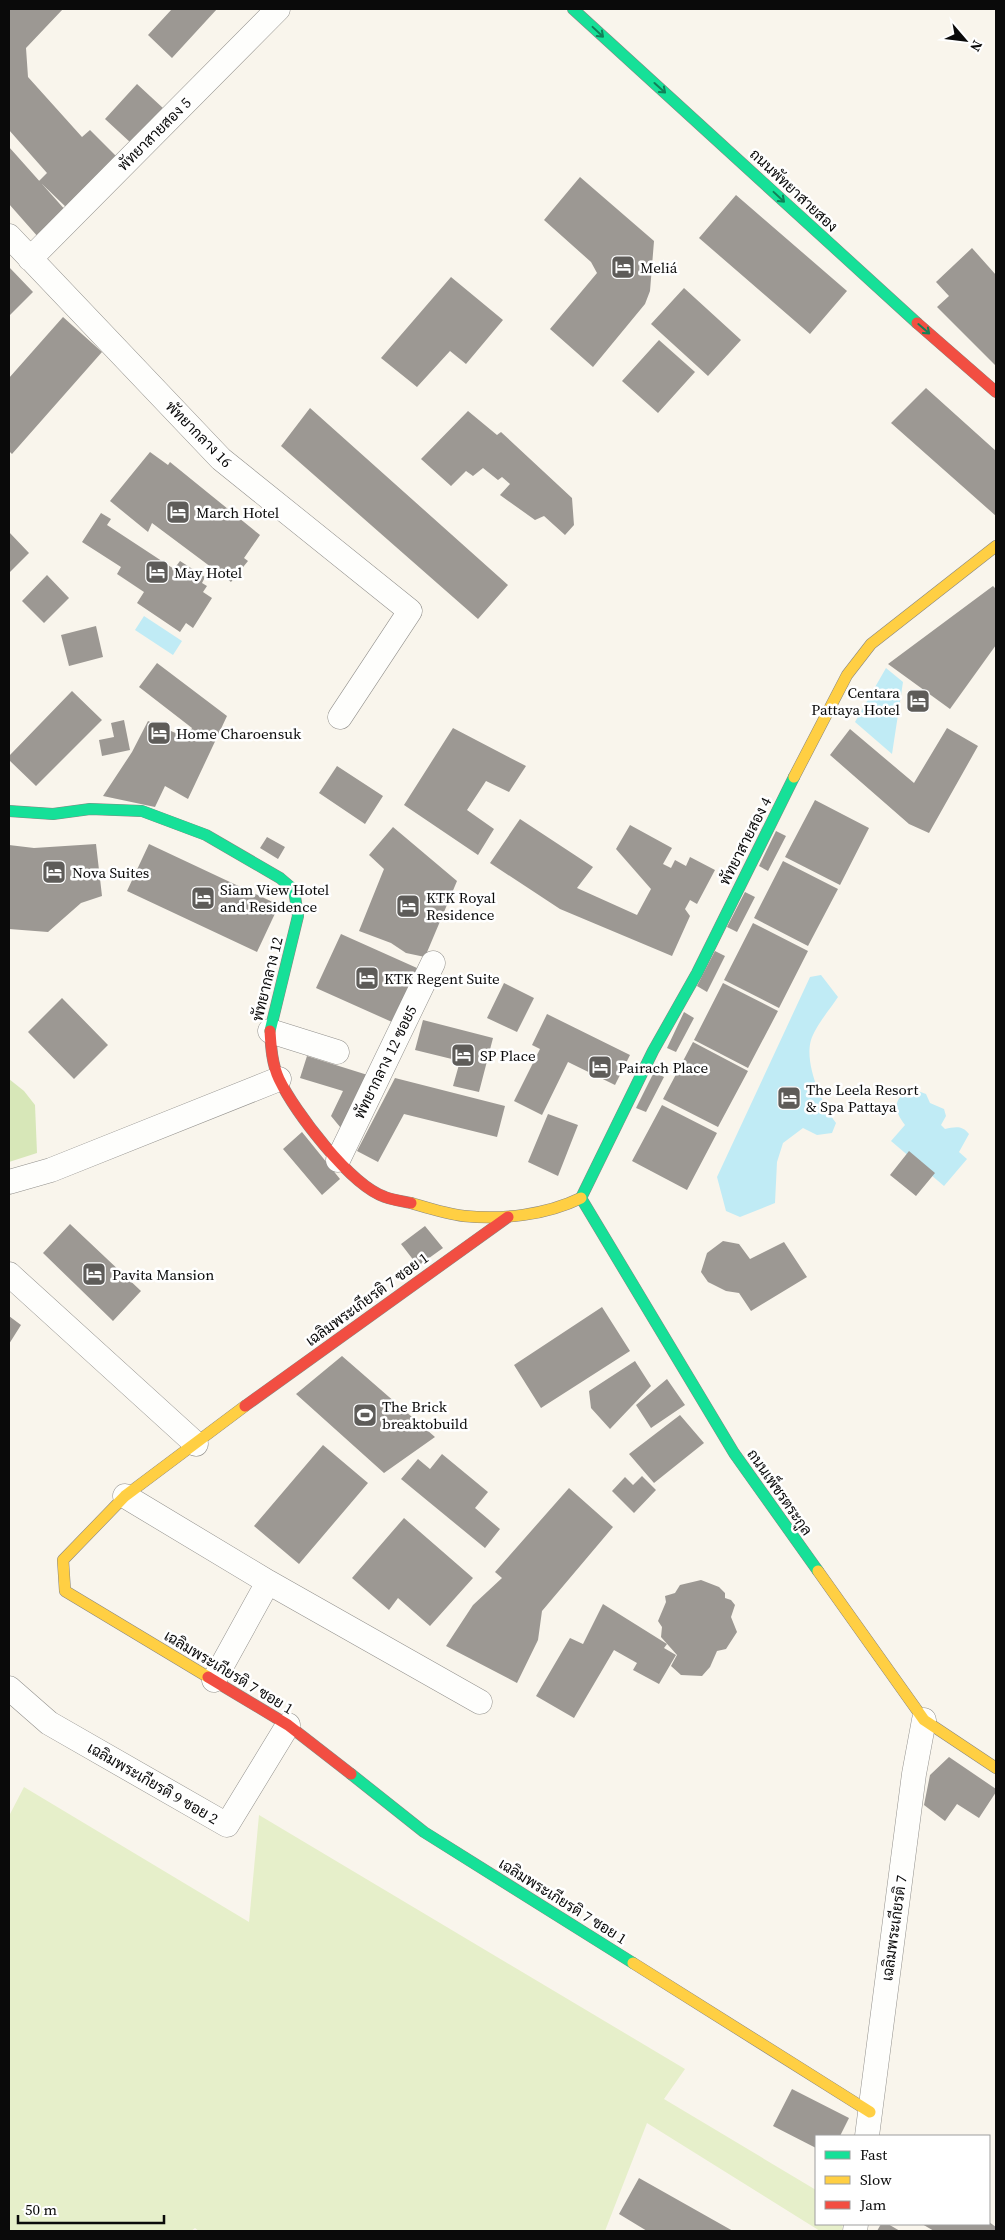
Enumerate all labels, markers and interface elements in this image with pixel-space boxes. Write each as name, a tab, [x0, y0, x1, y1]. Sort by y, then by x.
north arrow	[940, 15, 990, 65]
one-way arrow	[592, 26, 605, 38]
text: N	[965, 37, 988, 55]
one-way arrow	[653, 82, 666, 93]
street label: พัทยาสายสอง 5	[112, 92, 196, 176]
street label: ถนนพัทยาสายสอง	[745, 144, 843, 236]
one-way arrow	[773, 191, 786, 203]
hotel icon: Meliá	[610, 254, 636, 280]
place label: Meliá	[640, 257, 678, 278]
one-way arrow	[918, 323, 931, 335]
street label: พัทยากลาง 16	[161, 396, 237, 472]
hotel icon: March Hotel	[165, 499, 191, 525]
place label: March Hotel	[196, 502, 280, 523]
hotel icon: May Hotel	[144, 559, 170, 585]
place label: May Hotel	[174, 562, 243, 583]
place label: Centara Pattaya Hotel	[811, 682, 901, 720]
hotel icon: Centara Pattaya Hotel	[905, 688, 931, 714]
hotel icon: Home Charoensuk	[146, 720, 172, 746]
place label: Home Charoensuk	[176, 723, 302, 744]
street label: พัทยาสายสอง 4	[714, 793, 776, 889]
hotel icon: Nova Suites	[41, 859, 67, 885]
place label: Nova Suites	[72, 862, 149, 883]
place label: Siam View Hotel and Residence	[220, 879, 330, 917]
hotel icon: Siam View Hotel and Residence	[190, 885, 216, 911]
place label: KTK Royal Residence	[426, 887, 496, 925]
hotel icon: KTK Royal Residence	[395, 893, 421, 919]
street label: พัทยากลาง 12	[246, 935, 288, 1023]
hotel icon: KTK Regent Suite	[354, 965, 380, 991]
place label: KTK Regent Suite	[384, 968, 500, 989]
street label: พัทยากลาง 12 ซอย5	[348, 1002, 422, 1122]
hotel icon: SP Place	[450, 1042, 476, 1068]
place label: SP Place	[480, 1045, 536, 1066]
hotel icon: Pairach Place	[587, 1054, 613, 1080]
place label: Pairach Place	[618, 1057, 709, 1078]
place label: The Leela Resort & Spa Pattaya	[806, 1079, 918, 1117]
hotel icon: The Leela Resort & Spa Pattaya	[776, 1085, 802, 1111]
street label: เฉลิมพระเกียรติ 7 ซอย 1	[301, 1247, 433, 1351]
hotel icon: Pavita Mansion	[81, 1261, 107, 1287]
place label: Pavita Mansion	[112, 1264, 214, 1285]
place label: The Brick breaktobuild	[382, 1396, 468, 1434]
sports icon: The Brick breaktobuild	[352, 1402, 378, 1428]
street label: ถนนเพ็ชรตระกูล	[742, 1444, 818, 1540]
street label: เฉลิมพระเกียรติ 7 ซอย 1	[160, 1625, 298, 1719]
street label: เฉลิมพระเกียรติ 9 ซอย 2	[84, 1737, 222, 1829]
street label: เฉลิมพระเกียรติ 7 ซอย 1	[495, 1853, 631, 1949]
street label: เฉลิมพระเกียรติ 7	[876, 1874, 912, 1982]
legend	[815, 2135, 990, 2225]
text: Fast	[860, 2144, 887, 2165]
text: Slow	[860, 2169, 892, 2190]
scale bar	[18, 2192, 164, 2224]
text: Jam	[859, 2194, 887, 2215]
text: 50 m	[25, 2199, 57, 2220]

